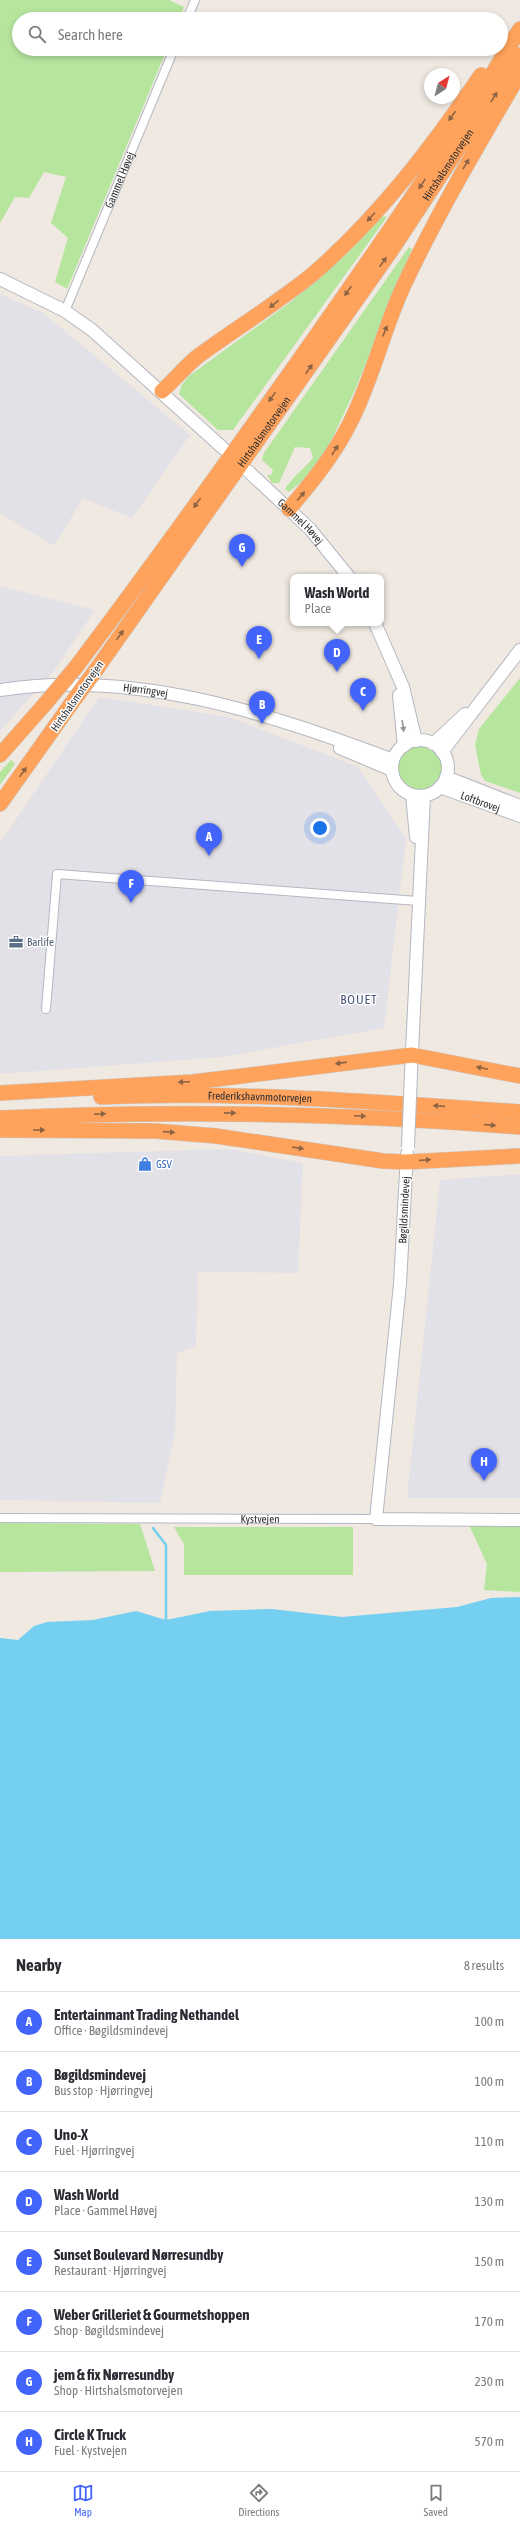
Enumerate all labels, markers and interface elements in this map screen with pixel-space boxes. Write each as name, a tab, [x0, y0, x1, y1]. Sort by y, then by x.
search box	[12, 12, 508, 56]
icon: search	[26, 23, 48, 45]
text: Search here	[58, 26, 123, 43]
north arrow	[424, 68, 460, 104]
one-way arrow	[490, 92, 498, 102]
one-way arrow	[448, 110, 456, 121]
street label: Hirtshalsmotorvejen	[420, 127, 476, 203]
street label: Gammel Høvej	[103, 150, 137, 210]
one-way arrow	[463, 158, 470, 170]
one-way arrow	[418, 178, 425, 190]
one-way arrow	[366, 212, 376, 222]
one-way arrow	[379, 257, 387, 268]
one-way arrow	[344, 286, 352, 296]
one-way arrow	[269, 300, 280, 308]
one-way arrow	[382, 325, 388, 336]
one-way arrow	[305, 364, 313, 374]
one-way arrow	[268, 392, 276, 402]
street label: Hirtshalsmotorvejen	[235, 394, 293, 469]
one-way arrow	[331, 444, 338, 456]
one-way arrow	[296, 490, 305, 501]
street label: Gammel Høvej	[275, 496, 326, 547]
one-way arrow	[193, 498, 201, 508]
pin: G	[229, 534, 255, 567]
popup	[290, 574, 384, 626]
text: Wash World	[305, 584, 369, 601]
text: Place	[305, 601, 331, 616]
pin: E	[246, 626, 272, 659]
one-way arrow	[116, 630, 124, 640]
pin: D	[324, 639, 350, 672]
street label: Hirtshalsmotorvejen	[48, 658, 106, 734]
pin: C	[350, 678, 376, 711]
street label: Hjørringvej	[122, 681, 169, 699]
pin: B	[249, 691, 275, 724]
one-way arrow	[400, 719, 406, 732]
one-way arrow	[19, 767, 27, 778]
street label: Loftbrovej	[459, 789, 502, 814]
your location	[310, 818, 330, 838]
pin: A	[196, 823, 222, 856]
pin: F	[118, 870, 144, 903]
office icon: Barlife	[8, 934, 24, 950]
place label: Barlife	[27, 936, 54, 948]
district label: BOUET	[340, 992, 378, 1007]
one-way arrow	[335, 1060, 347, 1067]
one-way arrow	[476, 1065, 488, 1071]
one-way arrow	[178, 1079, 190, 1086]
street label: Frederikshavnmotorvejen	[208, 1089, 312, 1105]
one-way arrow	[433, 1103, 445, 1110]
one-way arrow	[224, 1110, 237, 1116]
one-way arrow	[94, 1111, 107, 1117]
one-way arrow	[354, 1113, 366, 1120]
one-way arrow	[483, 1121, 496, 1128]
one-way arrow	[33, 1127, 46, 1133]
one-way arrow	[163, 1128, 175, 1135]
one-way arrow	[292, 1145, 304, 1151]
shop icon: GSV	[137, 1156, 153, 1172]
one-way arrow	[419, 1157, 431, 1164]
place label: GSV	[156, 1158, 172, 1170]
street label: Bøgildsmindevej	[396, 1176, 412, 1244]
pin: H	[471, 1448, 497, 1481]
street label: Kystvejen	[240, 1513, 280, 1525]
text: Nearby	[16, 1955, 62, 1975]
text: 8 results	[464, 1958, 504, 1973]
text: Entertainmant Trading Nethandel	[54, 2006, 239, 2023]
text: A	[26, 2014, 32, 2029]
text: 100 m	[475, 2014, 504, 2029]
text: Office · Bøgildsmindevej	[54, 2023, 168, 2038]
text: Bøgildsmindevej	[54, 2066, 146, 2083]
text: B	[26, 2074, 32, 2089]
text: 100 m	[475, 2074, 504, 2089]
text: Bus stop · Hjørringvej	[54, 2083, 153, 2098]
text: Uno-X	[54, 2126, 88, 2143]
text: C	[26, 2134, 32, 2149]
text: 110 m	[475, 2134, 504, 2149]
text: Fuel · Hjørringvej	[54, 2143, 134, 2158]
text: Wash World	[54, 2186, 119, 2203]
text: D	[25, 2194, 33, 2209]
text: 130 m	[475, 2194, 504, 2209]
text: Place · Gammel Høvej	[54, 2203, 157, 2218]
text: Sunset Boulevard Nørresundby	[54, 2246, 223, 2263]
text: E	[26, 2254, 32, 2269]
text: 150 m	[475, 2254, 504, 2269]
text: Restaurant · Hjørringvej	[54, 2263, 166, 2278]
text: Weber Grilleriet & Gourmetshoppen	[54, 2306, 250, 2323]
text: F	[26, 2314, 32, 2329]
text: 170 m	[475, 2314, 504, 2329]
text: Shop · Bøgildsmindevej	[54, 2323, 164, 2338]
text: jem & fix Nørresundby	[54, 2366, 174, 2383]
text: G	[26, 2374, 32, 2389]
text: 230 m	[475, 2374, 504, 2389]
text: Shop · Hirtshalsmotorvejen	[54, 2383, 183, 2398]
text: Circle K Truck	[54, 2426, 126, 2443]
text: H	[25, 2434, 33, 2449]
text: 570 m	[475, 2434, 504, 2449]
text: Fuel · Kystvejen	[54, 2443, 127, 2458]
tab: Map	[72, 2482, 94, 2518]
tab: Directions	[238, 2482, 279, 2518]
tab: Saved	[424, 2482, 448, 2518]

